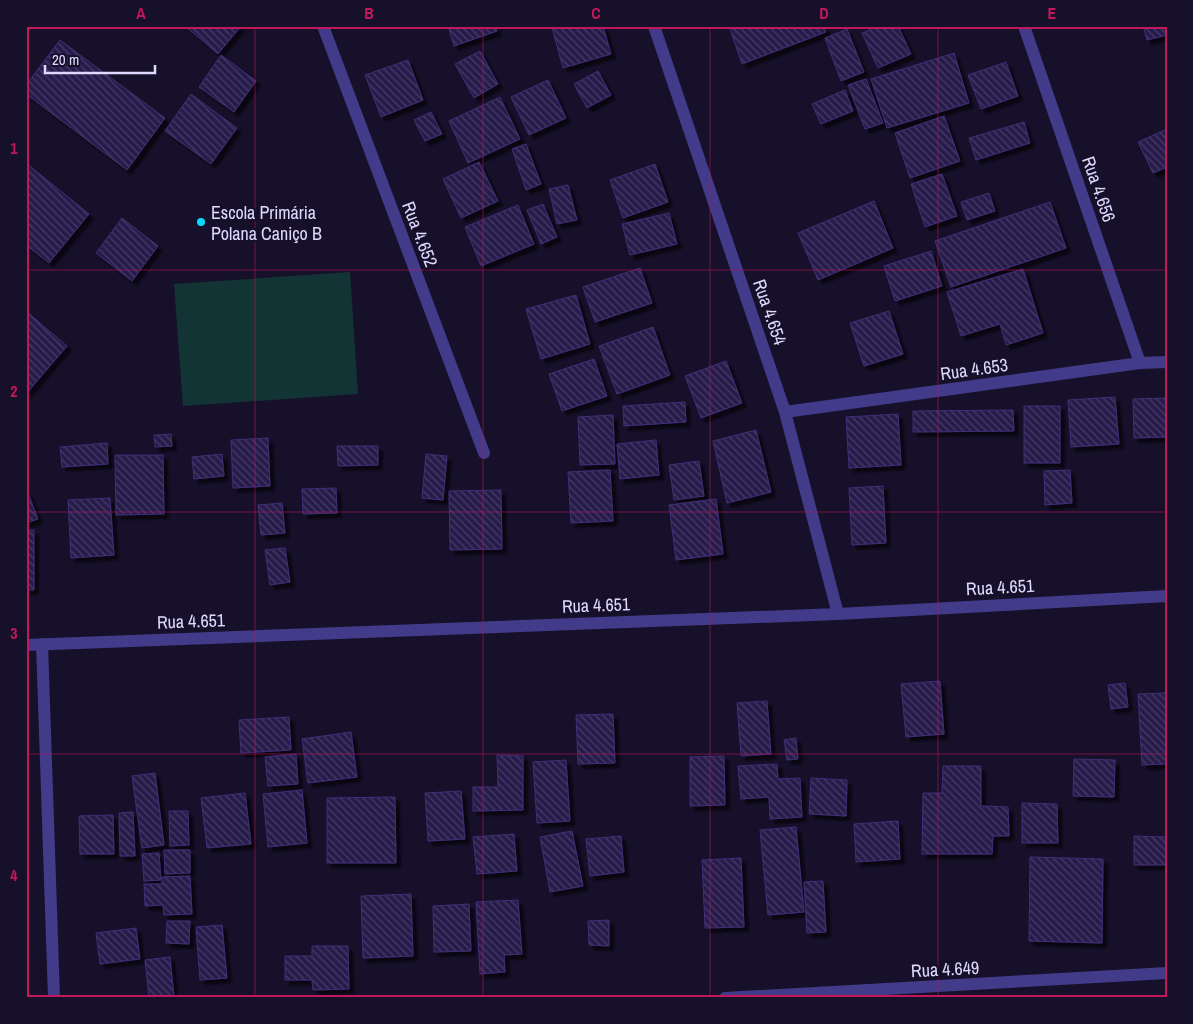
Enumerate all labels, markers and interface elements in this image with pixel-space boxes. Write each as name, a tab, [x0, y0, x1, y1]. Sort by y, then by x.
text: A	[136, 2, 146, 24]
text: B	[364, 2, 374, 24]
text: C	[591, 2, 601, 24]
text: D	[819, 2, 829, 24]
text: E	[1048, 2, 1057, 24]
scale bar	[45, 42, 155, 74]
text: 20 m	[52, 49, 79, 70]
text: 1	[10, 137, 18, 159]
street label: Rua 4.656	[1076, 153, 1122, 225]
street label: Rua 4.652	[396, 198, 444, 270]
place label: Escola Primária Polana Caniço B	[211, 200, 322, 246]
marker: Escola Primária Polana Caniço B	[195, 216, 207, 228]
street label: Rua 4.654	[747, 276, 793, 348]
street label: Rua 4.653	[939, 352, 1009, 386]
text: 2	[10, 380, 18, 402]
street label: Rua 4.651	[965, 573, 1035, 601]
street label: Rua 4.651	[562, 591, 631, 619]
street label: Rua 4.651	[157, 607, 226, 635]
text: 3	[10, 622, 18, 644]
text: 4	[10, 864, 18, 886]
street label: Rua 4.649	[910, 955, 980, 983]

